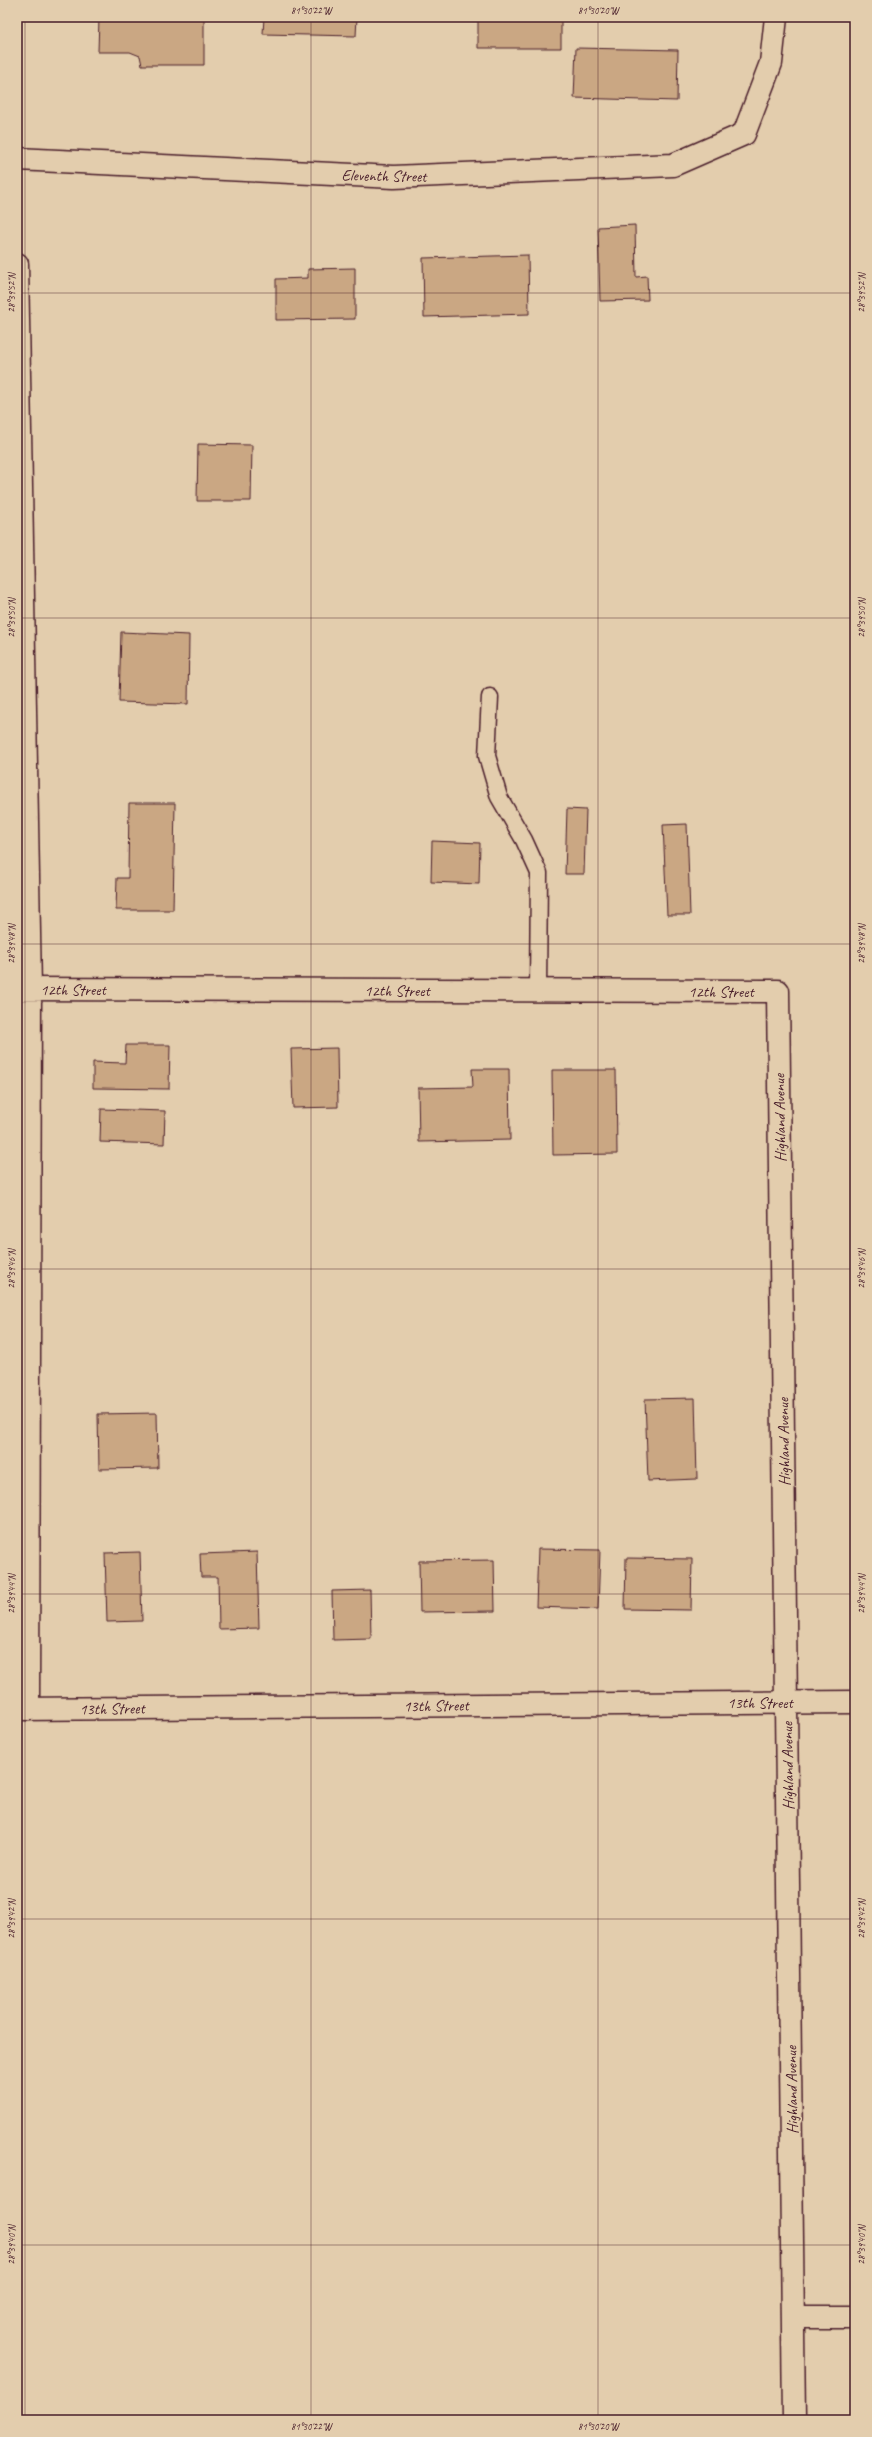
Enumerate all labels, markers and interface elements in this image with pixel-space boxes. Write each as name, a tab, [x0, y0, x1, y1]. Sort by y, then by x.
text: 81°30'22"W	[291, 4, 333, 17]
text: 81°30'20"W	[578, 4, 620, 17]
street label: Eleventh Street	[341, 165, 428, 187]
text: 28°39'52"N	[5, 271, 18, 313]
text: 28°39'52"N	[855, 271, 868, 313]
text: 28°39'50"N	[5, 596, 18, 638]
text: 28°39'50"N	[855, 596, 868, 638]
text: 28°39'48"N	[5, 922, 18, 964]
text: 28°39'48"N	[855, 922, 868, 964]
street label: 12th Street	[40, 980, 107, 1000]
street label: 12th Street	[364, 981, 431, 1001]
street label: 12th Street	[688, 982, 755, 1002]
street label: Highland Avenue	[769, 1072, 791, 1162]
text: 28°39'46"N	[5, 1247, 18, 1289]
text: 28°39'46"N	[855, 1247, 868, 1289]
street label: Highland Avenue	[773, 1396, 795, 1486]
text: 28°39'44"N	[5, 1572, 18, 1614]
text: 28°39'44"N	[855, 1572, 868, 1614]
street label: 13th Street	[727, 1693, 794, 1713]
street label: 13th Street	[403, 1695, 471, 1717]
street label: 13th Street	[79, 1698, 147, 1720]
street label: Highland Avenue	[777, 1720, 799, 1810]
text: 28°39'42"N	[5, 1897, 18, 1939]
text: 28°39'42"N	[855, 1897, 868, 1939]
street label: Highland Avenue	[781, 2044, 803, 2134]
text: 28°39'40"N	[5, 2223, 18, 2265]
text: 28°39'40"N	[855, 2223, 868, 2265]
text: 81°30'22"W	[291, 2420, 333, 2433]
text: 81°30'20"W	[578, 2420, 620, 2433]

